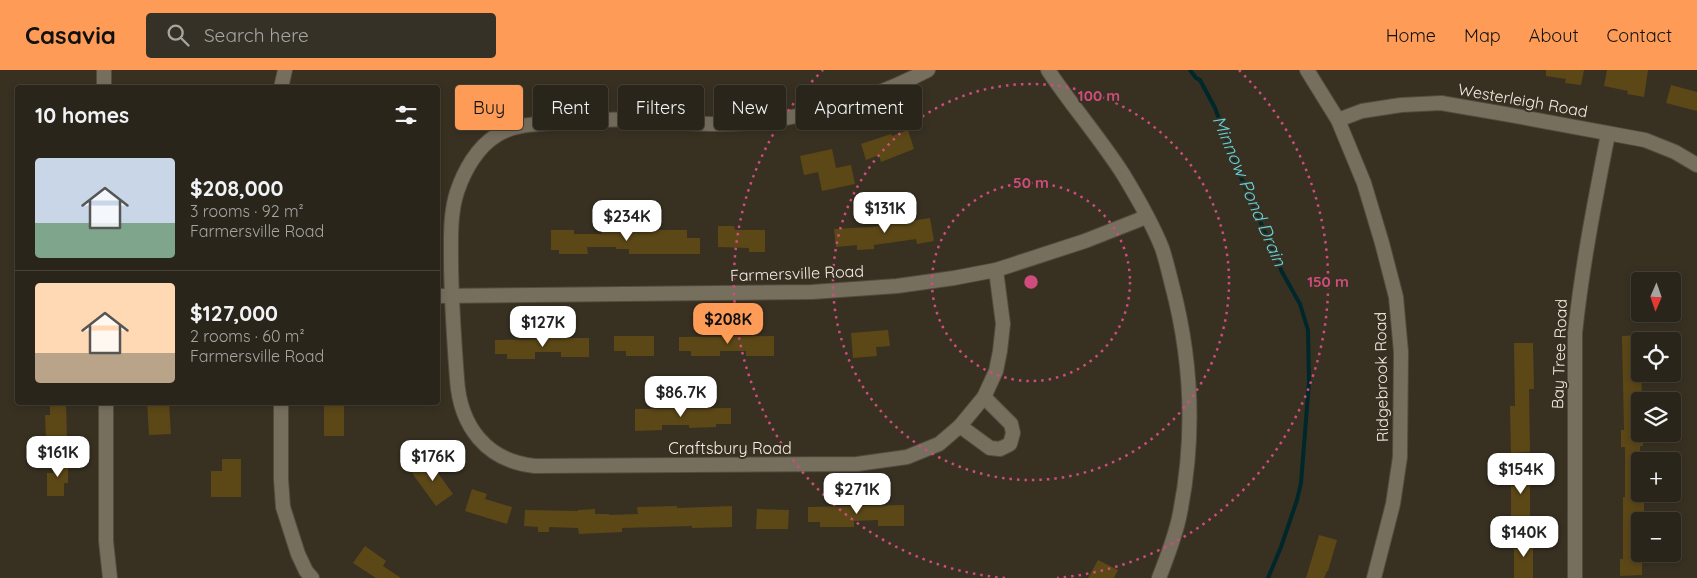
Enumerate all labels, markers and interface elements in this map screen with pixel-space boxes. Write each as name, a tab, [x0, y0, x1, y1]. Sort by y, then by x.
search box	[146, 13, 496, 58]
text: Casavia	[25, 20, 116, 50]
icon: search	[164, 21, 192, 49]
text: Search here	[204, 23, 309, 47]
text: Home	[1386, 24, 1436, 47]
text: Map	[1464, 24, 1501, 47]
text: About	[1529, 24, 1579, 47]
text: Contact	[1607, 24, 1672, 47]
street label: Westerleigh Road	[1457, 79, 1589, 121]
chip: Buy	[455, 85, 523, 130]
chip: Rent	[533, 85, 608, 130]
chip: Filters	[618, 85, 704, 130]
chip: New	[714, 85, 786, 130]
chip: Apartment	[796, 85, 922, 130]
text: 100 m	[1078, 86, 1120, 105]
icon: filters	[392, 101, 420, 129]
text: 10 homes	[35, 102, 129, 128]
water label: Minnow Pond Drain	[1207, 112, 1292, 270]
text: 50 m	[1013, 173, 1049, 192]
text: $208,000	[190, 175, 283, 201]
icon: home	[75, 178, 135, 238]
pin: $131K	[850, 191, 920, 234]
text: $131K	[864, 198, 906, 218]
pin: $234K	[592, 200, 662, 242]
text: 3 rooms · 92 m²	[190, 201, 304, 221]
text: $234K	[603, 206, 651, 226]
text: Farmersville Road	[190, 221, 324, 241]
street label: Farmersville Road	[730, 261, 864, 285]
text: 150 m	[1307, 272, 1349, 291]
north arrow	[1631, 272, 1681, 322]
map controls	[1631, 272, 1681, 562]
centre of rings	[1022, 273, 1040, 291]
street label: Bay Tree Road	[1547, 299, 1571, 409]
text: $127,000	[190, 300, 278, 326]
pin: $208K	[693, 302, 763, 345]
icon: home	[75, 303, 135, 363]
pin: $127K	[508, 306, 578, 348]
text: $208K	[704, 309, 752, 329]
text: $127K	[521, 312, 565, 332]
street label: Ridgebrook Road	[1370, 312, 1392, 442]
text: 2 rooms · 60 m²	[190, 326, 304, 346]
button: locate	[1631, 332, 1681, 382]
text: Farmersville Road	[190, 346, 324, 366]
pin: $86.7K	[640, 376, 722, 418]
text: $86.7K	[656, 382, 706, 402]
button: layers	[1631, 392, 1681, 442]
pin: $161K	[23, 436, 93, 478]
street label: Craftsbury Road	[668, 438, 792, 458]
pin: $176K	[398, 440, 468, 482]
text: $161K	[37, 442, 79, 462]
text: $176K	[411, 446, 455, 466]
pin: $154K	[1486, 452, 1556, 495]
button: +	[1631, 452, 1681, 502]
text: $154K	[1499, 459, 1543, 479]
pin: $271K	[822, 472, 892, 515]
text: $271K	[835, 479, 879, 499]
button: −	[1631, 512, 1681, 562]
pin: $140K	[1489, 516, 1559, 558]
text: $140K	[1501, 522, 1547, 542]

